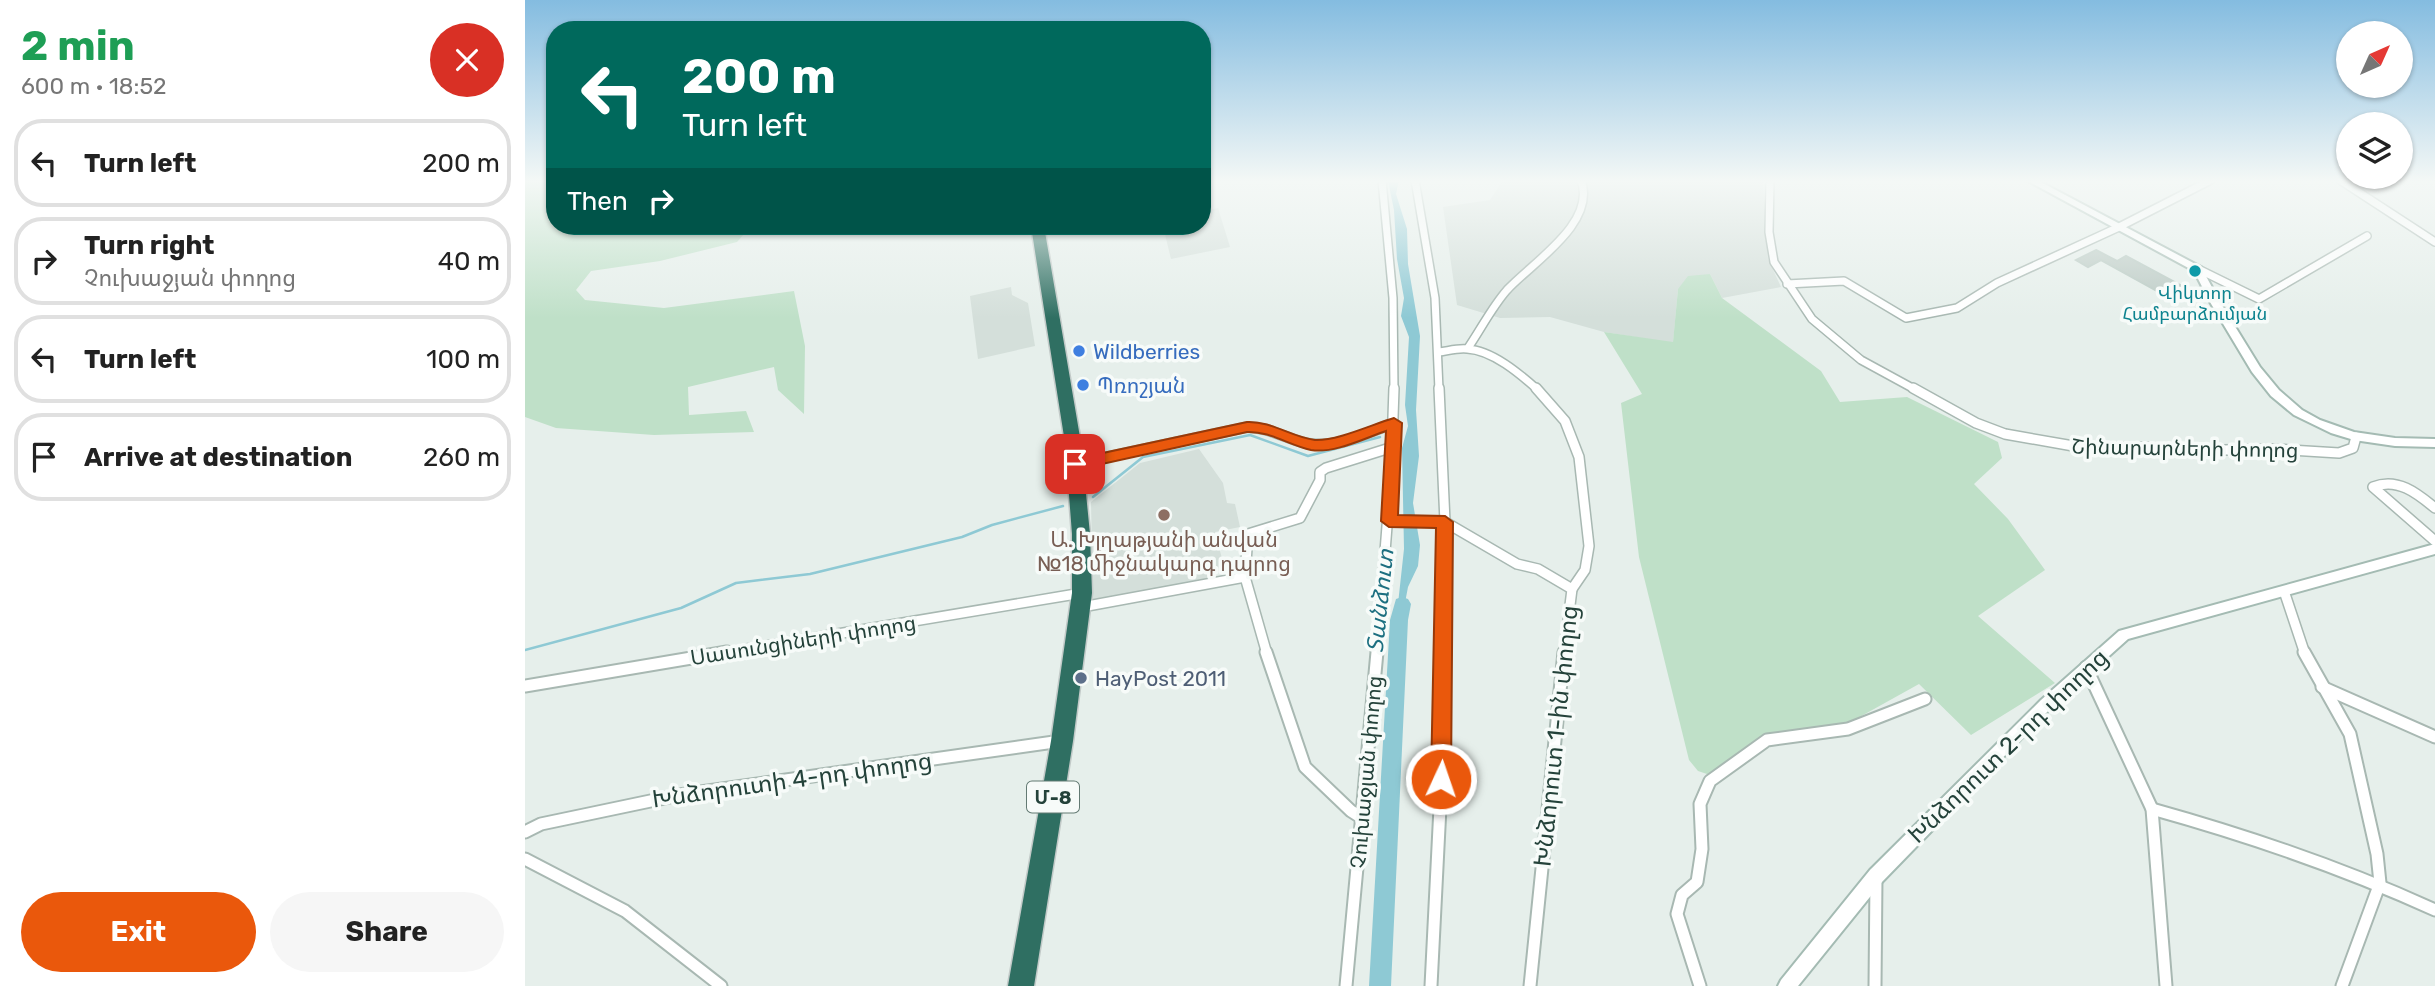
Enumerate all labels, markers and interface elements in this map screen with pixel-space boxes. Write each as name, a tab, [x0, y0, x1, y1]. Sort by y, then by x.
text: 2 min	[21, 21, 135, 71]
north arrow	[2336, 21, 2413, 98]
map controls	[2336, 21, 2413, 189]
button: close	[430, 23, 504, 97]
text: 200 m	[682, 47, 836, 105]
icon: left	[567, 49, 658, 140]
text: 600 m · 18:52	[21, 72, 167, 100]
text: Turn left	[682, 106, 807, 144]
button: layers	[2336, 112, 2413, 189]
icon: left	[25, 144, 63, 182]
text: Turn left	[84, 148, 196, 179]
text: 200 m	[422, 148, 500, 179]
icon: right	[642, 182, 680, 220]
text: Then	[567, 186, 628, 217]
text: Turn right	[84, 230, 214, 261]
icon: right	[25, 242, 63, 280]
text: 40 m	[438, 246, 500, 277]
marker: Վիկտոր Համբարձումյան	[2187, 263, 2203, 279]
text: Չուխաջյան փողոց	[84, 264, 296, 292]
place label: Վիկտոր Համբարձումյան	[2123, 282, 2267, 325]
place label: Wildberries	[1093, 339, 1200, 364]
icon: left	[25, 340, 63, 378]
marker: Wildberries	[1071, 343, 1087, 359]
text: Turn left	[84, 344, 196, 375]
text: 100 m	[426, 344, 500, 375]
place label: Պռոշյան	[1097, 373, 1185, 398]
marker: Պռոշյան	[1075, 377, 1091, 393]
pin	[1045, 434, 1105, 494]
street label: Շինարարների փողոց	[2071, 434, 2299, 462]
icon: arrive	[25, 438, 63, 476]
text: Arrive at destination	[84, 442, 352, 473]
text: 260 m	[423, 442, 500, 473]
icon: arrive	[1056, 445, 1094, 483]
marker: Ա. Խլղաթյանի անվան №18 միջնակարգ դպրոց	[1156, 507, 1172, 523]
place label: Ա. Խլղաթյանի անվան №18 միջնակարգ դպրոց	[1037, 527, 1291, 576]
water label: Տանձուտ	[1361, 547, 1399, 654]
street label: Խնձորուտ 1-ին փողոց	[1528, 604, 1584, 868]
street label: Սասունցիների փողոց	[688, 610, 918, 670]
street label: Խնձորուտ 2-րդ փողոց	[1902, 643, 2114, 849]
place label: HayPost 2011	[1095, 666, 1226, 691]
marker: HayPost 2011	[1073, 670, 1089, 686]
street label: Չուխաջյան փողոց	[1345, 674, 1387, 870]
position arrow	[1404, 742, 1478, 816]
street label: Խնձորուտի 4-րդ փողոց	[650, 746, 934, 814]
road number: Մ-8	[1027, 782, 1079, 812]
button: Exit	[21, 892, 256, 972]
button: Share	[270, 892, 504, 972]

